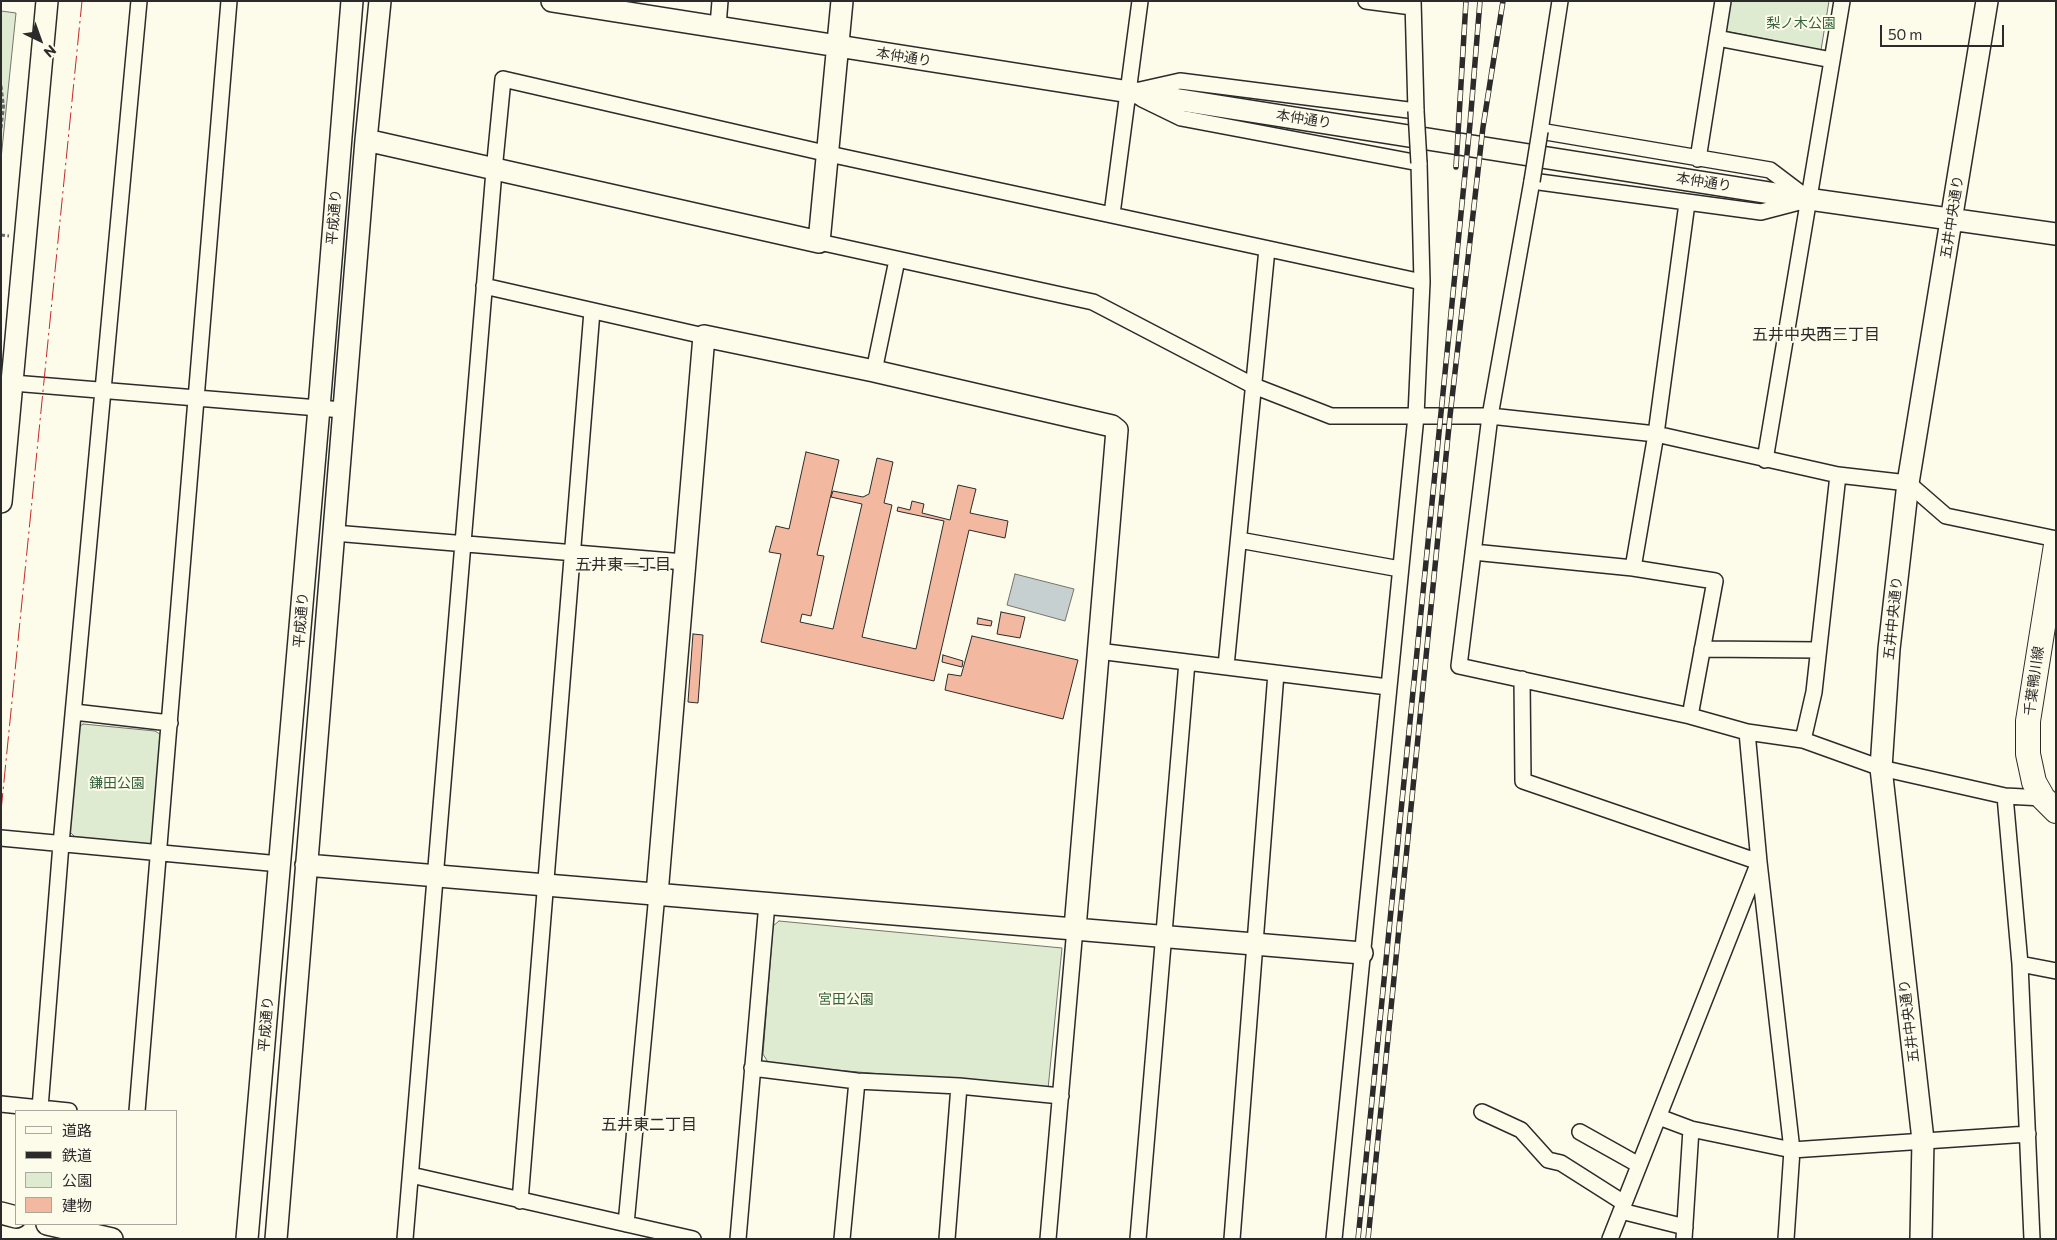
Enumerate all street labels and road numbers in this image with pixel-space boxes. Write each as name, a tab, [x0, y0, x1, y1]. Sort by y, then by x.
street label: 本仲通り	[875, 44, 933, 70]
street label: 本仲通り	[1275, 106, 1333, 132]
street label: 本仲通り	[1675, 169, 1733, 195]
street label: 五井中央通り	[1937, 174, 1967, 260]
street label: 平成通り	[323, 188, 345, 246]
street label: 五井中央通り	[1880, 575, 1906, 661]
street label: 平成通り	[290, 591, 312, 649]
street label: 千葉鴨川線	[2021, 645, 2047, 717]
street label: 五井中央通り	[1896, 978, 1922, 1064]
street label: 平成通り	[255, 995, 277, 1053]

